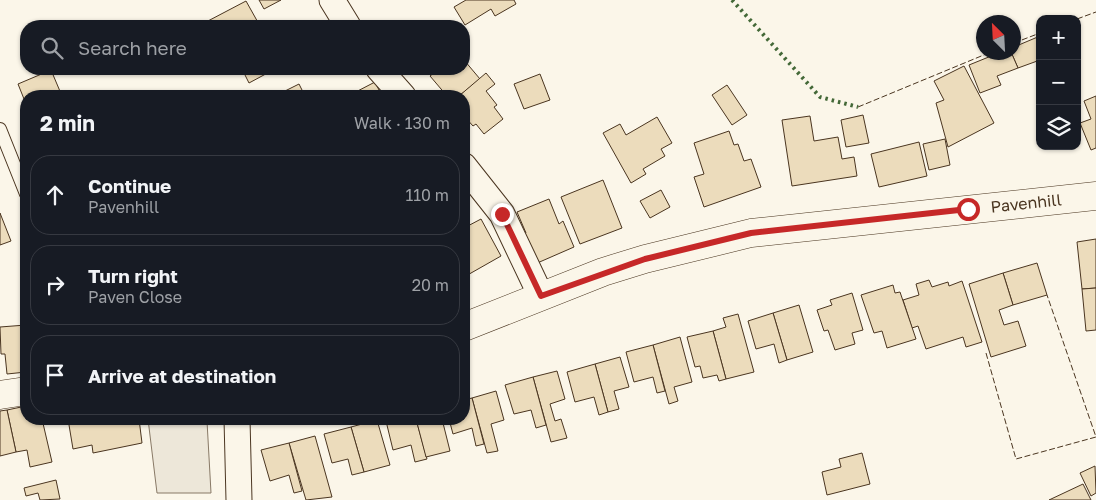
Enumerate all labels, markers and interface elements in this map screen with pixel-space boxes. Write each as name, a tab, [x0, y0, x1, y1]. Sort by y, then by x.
north arrow	[976, 15, 1021, 60]
map controls	[1036, 15, 1081, 150]
button: +	[1036, 15, 1081, 60]
search box	[20, 20, 470, 75]
icon: search	[38, 34, 66, 62]
text: Search here	[78, 36, 187, 59]
button: −	[1036, 60, 1081, 105]
button: layers	[1036, 105, 1081, 150]
text: 2 min	[40, 110, 95, 136]
text: Walk · 130 m	[354, 113, 450, 133]
text: Continue	[88, 174, 171, 197]
icon: ahead	[41, 181, 69, 209]
text: 110 m	[405, 185, 449, 205]
street label: Pavenhill	[990, 189, 1062, 217]
text: Pavenhill	[88, 197, 159, 217]
route start	[957, 198, 980, 221]
route end	[491, 203, 514, 226]
text: Turn right	[88, 264, 178, 287]
icon: right	[41, 271, 69, 299]
text: 20 m	[412, 275, 449, 295]
text: Paven Close	[88, 287, 182, 307]
icon: arrive	[41, 361, 69, 389]
text: Arrive at destination	[88, 364, 276, 387]

